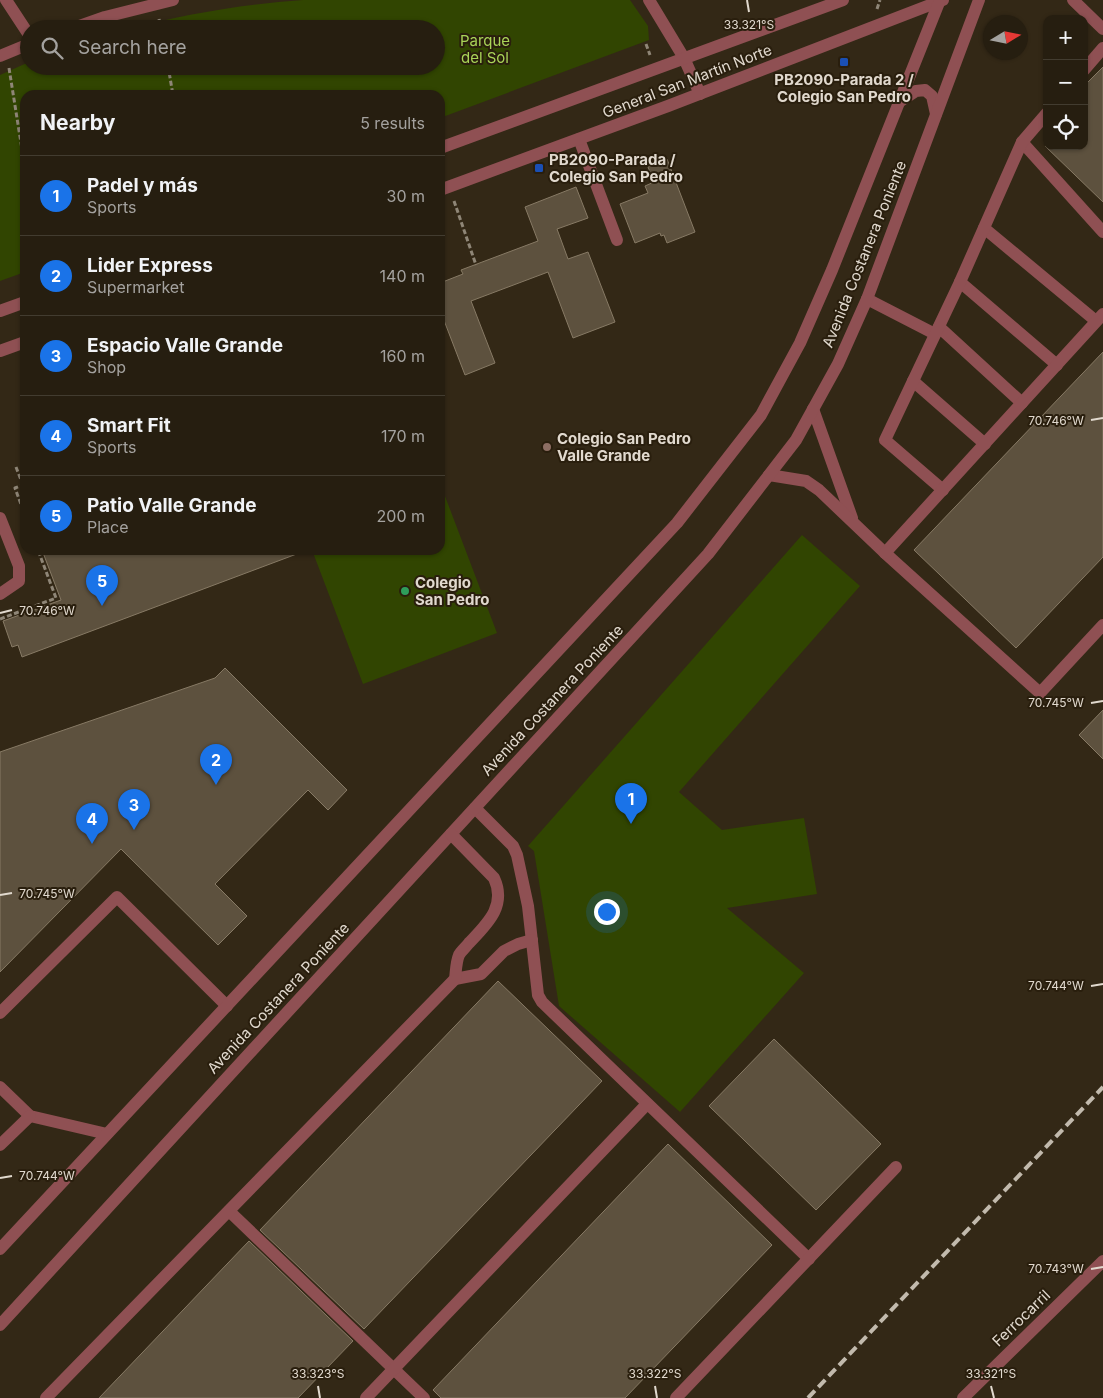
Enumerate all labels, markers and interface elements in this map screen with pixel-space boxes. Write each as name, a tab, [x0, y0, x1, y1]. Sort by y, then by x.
north arrow	[983, 15, 1028, 60]
map controls	[1043, 15, 1088, 150]
button: +	[1043, 15, 1088, 60]
text: 33.321°S	[724, 17, 775, 32]
search box	[20, 20, 445, 75]
park label: Parque del Sol	[460, 31, 510, 67]
icon: search	[38, 34, 66, 62]
text: Search here	[78, 36, 187, 59]
street label: General San Martín Norte	[600, 40, 774, 122]
marker: PB2090-Parada 2 / Colegio San Pedro	[838, 56, 850, 68]
button: −	[1043, 60, 1088, 105]
place label: PB2090-Parada 2 / Colegio San Pedro	[774, 70, 914, 106]
button: locate	[1043, 105, 1088, 150]
text: Nearby	[40, 110, 115, 135]
text: 5 results	[360, 113, 425, 133]
place label: PB2090-Parada / Colegio San Pedro	[549, 150, 683, 186]
street label: Avenida Costanera Poniente	[818, 158, 910, 350]
marker: PB2090-Parada / Colegio San Pedro	[533, 162, 545, 174]
text: Padel y más	[87, 174, 198, 197]
text: 1	[53, 186, 59, 206]
text: 30 m	[387, 186, 425, 206]
text: Sports	[87, 197, 136, 217]
text: Lider Express	[87, 254, 213, 277]
text: 2	[51, 266, 61, 286]
text: 140 m	[380, 266, 425, 286]
text: Supermarket	[87, 277, 184, 297]
text: Espacio Valle Grande	[87, 334, 283, 357]
text: 3	[51, 346, 61, 366]
text: 160 m	[380, 346, 425, 366]
text: Shop	[87, 357, 126, 377]
text: 70.746°W	[1028, 413, 1084, 428]
text: Smart Fit	[87, 414, 171, 437]
text: 4	[51, 426, 61, 446]
text: 170 m	[381, 426, 425, 446]
place label: Colegio San Pedro Valle Grande	[557, 429, 691, 465]
text: Sports	[87, 437, 136, 457]
marker: Colegio San Pedro Valle Grande	[541, 441, 553, 453]
text: Patio Valle Grande	[87, 494, 256, 517]
text: 5	[51, 506, 61, 526]
text: 200 m	[377, 506, 425, 526]
text: Place	[87, 517, 129, 537]
pin: 5	[86, 565, 118, 606]
place label: Colegio San Pedro	[415, 573, 489, 609]
marker: Colegio San Pedro	[399, 585, 411, 597]
text: 70.746°W	[19, 603, 75, 618]
street label: Avenida Costanera Poniente	[477, 620, 627, 780]
text: 70.745°W	[1028, 695, 1084, 710]
pin: 2	[200, 744, 232, 785]
pin: 1	[615, 783, 647, 824]
pin: 3	[118, 789, 150, 830]
pin: 4	[76, 803, 108, 844]
text: 70.745°W	[19, 886, 75, 901]
your location	[594, 899, 620, 925]
street label: Avenida Costanera Poniente	[203, 918, 353, 1078]
text: 70.744°W	[1028, 978, 1084, 993]
text: 70.744°W	[19, 1168, 75, 1183]
text: 70.743°W	[1028, 1261, 1084, 1276]
street label: Ferrocarril	[988, 1286, 1054, 1350]
text: 33.323°S	[292, 1366, 345, 1381]
text: 33.322°S	[629, 1366, 682, 1381]
text: 33.321°S	[966, 1366, 1017, 1381]

